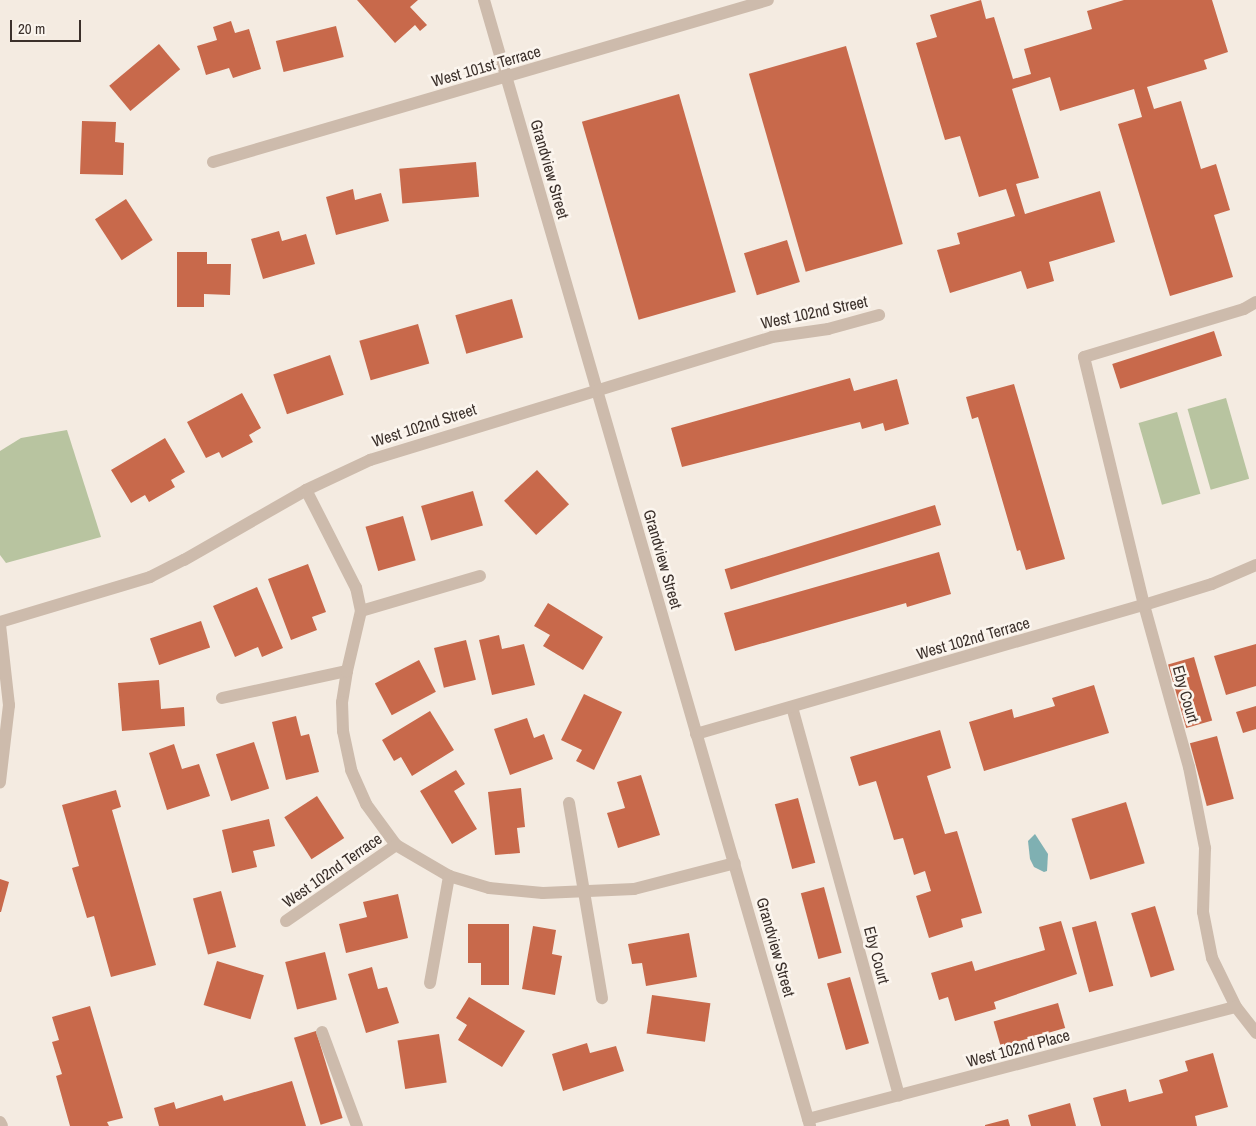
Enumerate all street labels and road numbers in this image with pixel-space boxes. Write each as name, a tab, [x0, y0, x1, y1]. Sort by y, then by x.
street label: West 101st Terrace	[429, 41, 543, 91]
street label: Grandview Street	[527, 117, 573, 221]
street label: West 102nd Street	[759, 291, 869, 333]
street label: West 102nd Street	[369, 399, 479, 451]
street label: Grandview Street	[640, 507, 686, 611]
street label: West 102nd Terrace	[914, 613, 1032, 663]
street label: Eby Court	[1169, 663, 1203, 725]
street label: West 102nd Terrace	[278, 829, 386, 911]
street label: Grandview Street	[753, 895, 799, 999]
street label: Eby Court	[860, 924, 894, 986]
street label: West 102nd Place	[964, 1025, 1072, 1071]

